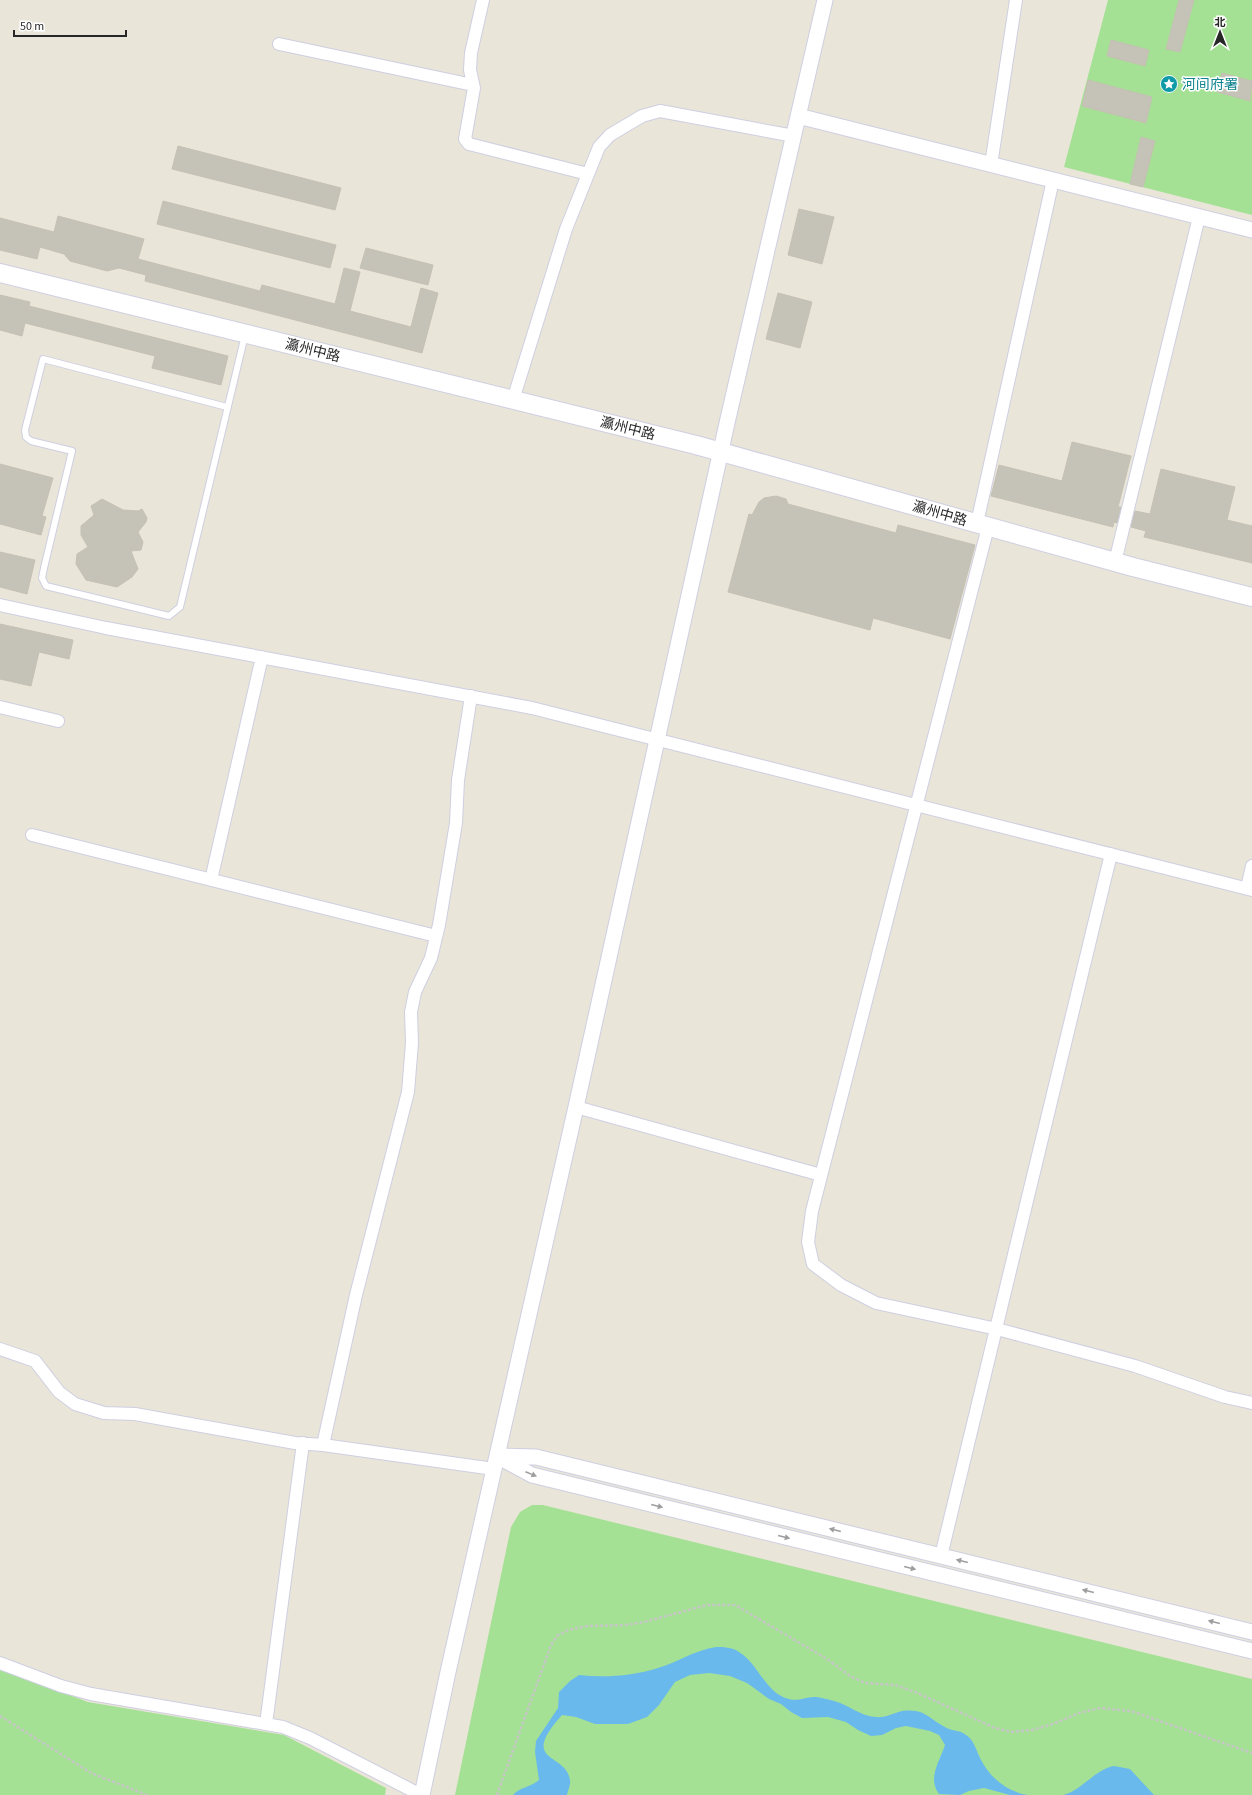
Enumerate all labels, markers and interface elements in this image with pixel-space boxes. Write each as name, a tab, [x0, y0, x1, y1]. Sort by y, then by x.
scale bar	[14, 12, 126, 38]
north arrow	[1200, 12, 1240, 52]
text: 北	[1215, 15, 1226, 30]
text: 50 m	[20, 18, 44, 35]
place icon: 河间府署	[1159, 74, 1179, 94]
place label: 河间府署	[1182, 75, 1238, 95]
street label: 瀛州中路	[283, 334, 342, 367]
street label: 瀛州中路	[598, 412, 657, 445]
street label: 瀛州中路	[910, 497, 969, 531]
one-way arrow	[526, 1472, 538, 1478]
one-way arrow	[651, 1503, 663, 1509]
one-way arrow	[829, 1527, 841, 1533]
one-way arrow	[777, 1534, 790, 1540]
one-way arrow	[955, 1557, 968, 1563]
one-way arrow	[904, 1565, 916, 1571]
one-way arrow	[1082, 1588, 1094, 1594]
one-way arrow	[1208, 1619, 1220, 1625]

